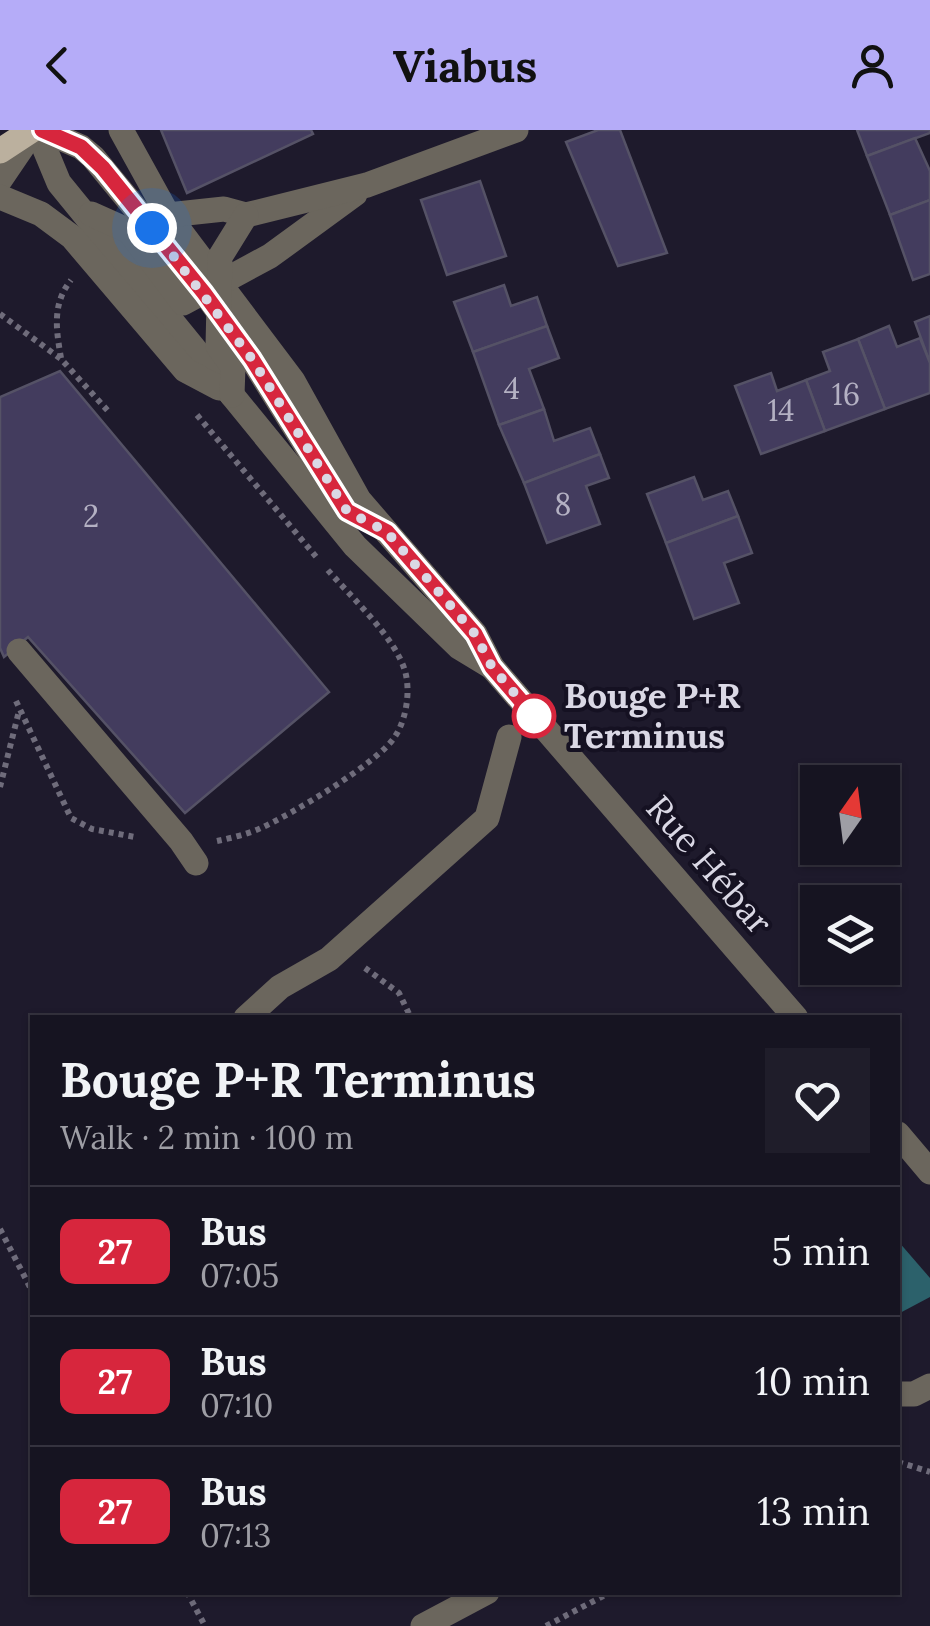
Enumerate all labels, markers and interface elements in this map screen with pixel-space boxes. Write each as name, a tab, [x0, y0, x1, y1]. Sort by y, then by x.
text: Viabus	[393, 37, 537, 94]
icon: back	[30, 38, 85, 93]
icon: person	[845, 38, 900, 93]
your location	[127, 203, 177, 253]
house number: 4	[504, 369, 520, 407]
house number: 16	[832, 375, 860, 413]
house number: 14	[767, 391, 795, 429]
house number: 8	[555, 485, 571, 523]
house number: 2	[83, 497, 99, 535]
place label: Bouge P+R Terminus	[564, 673, 741, 758]
marker: Bouge P+R Terminus	[513, 695, 555, 737]
north arrow	[800, 765, 900, 865]
map controls	[800, 765, 900, 985]
street label: Rue Hébar	[637, 786, 782, 944]
button: layers	[800, 885, 900, 985]
button: heart	[765, 1048, 870, 1153]
text: Bouge P+R Terminus	[60, 1049, 536, 1110]
text: Walk · 2 min · 100 m	[60, 1117, 354, 1158]
text: Bus	[200, 1207, 267, 1255]
text: 5 min	[772, 1227, 870, 1275]
text: 27	[97, 1229, 133, 1274]
text: 07:05	[200, 1255, 279, 1296]
text: Bus	[200, 1337, 267, 1385]
text: 10 min	[755, 1357, 870, 1405]
text: 27	[97, 1359, 133, 1404]
text: 07:10	[200, 1385, 273, 1426]
text: Bus	[200, 1467, 267, 1515]
text: 13 min	[757, 1487, 870, 1535]
text: 27	[97, 1489, 133, 1534]
text: 07:13	[200, 1515, 271, 1556]

